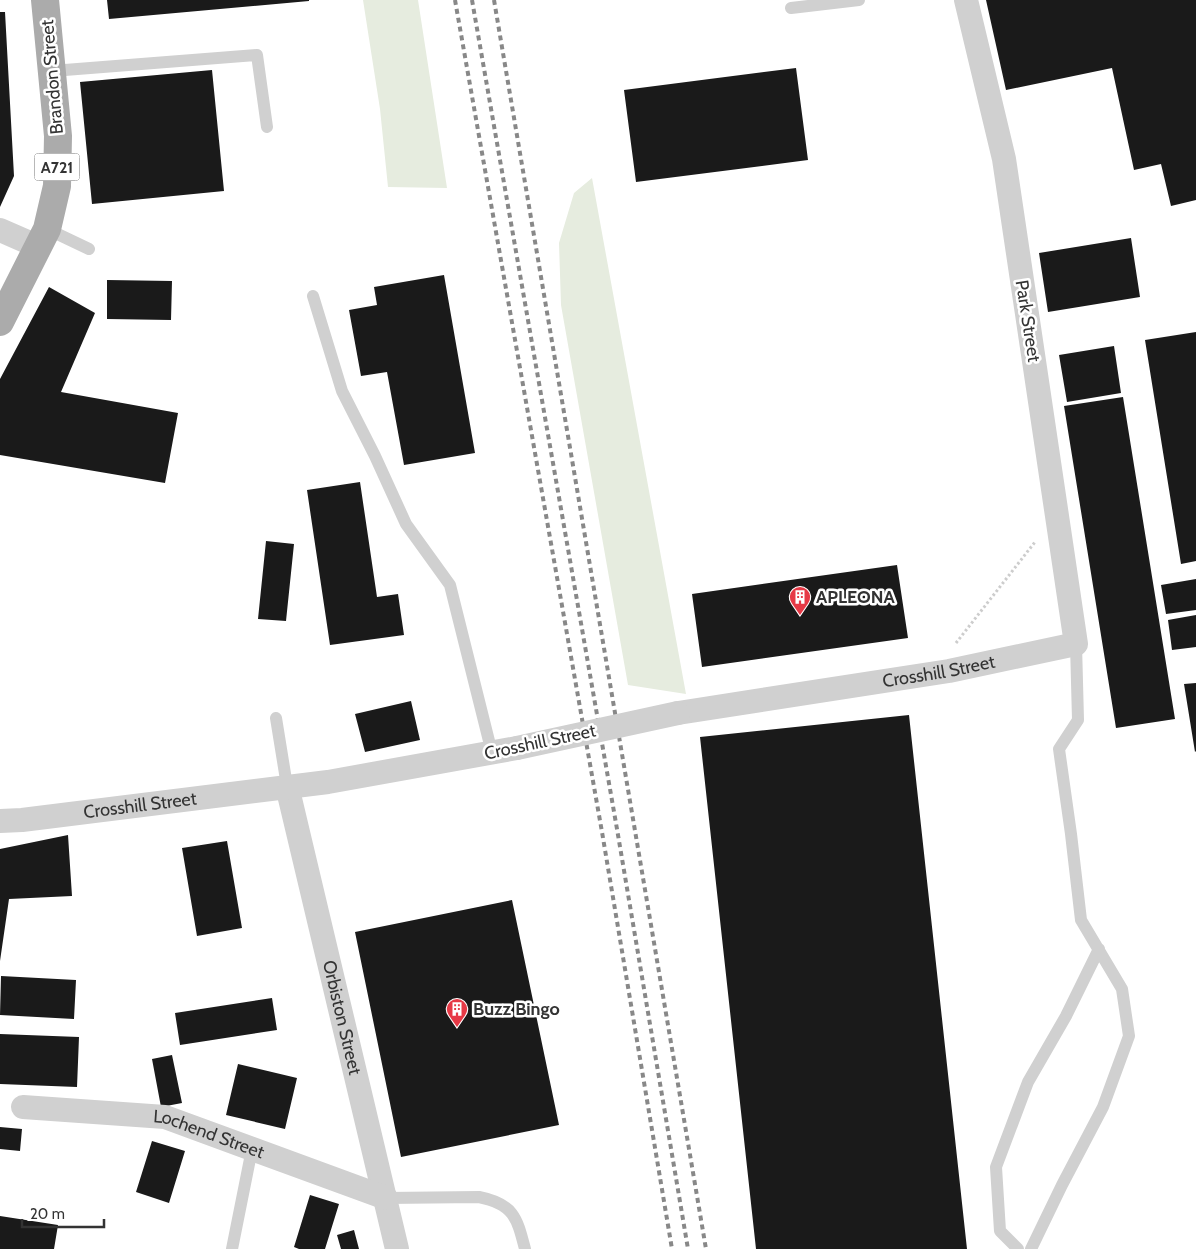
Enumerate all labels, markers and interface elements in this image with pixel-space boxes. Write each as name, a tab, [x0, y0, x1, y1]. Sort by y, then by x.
street label: Brandon Street	[36, 19, 68, 135]
road number: A721	[34, 154, 80, 180]
street label: Park Street	[1011, 278, 1045, 364]
building icon: APLEONA	[788, 585, 812, 616]
place label: APLEONA	[816, 586, 895, 608]
street label: Crosshill Street	[881, 651, 997, 692]
street label: Crosshill Street	[482, 719, 598, 765]
street label: Crosshill Street	[82, 787, 198, 823]
street label: Orbiston Street	[318, 958, 366, 1077]
building icon: Buzz Bingo	[445, 997, 469, 1028]
place label: Buzz Bingo	[473, 998, 560, 1020]
street label: Lochend Street	[153, 1105, 267, 1163]
scale bar	[22, 1196, 105, 1228]
text: 20 m	[30, 1205, 65, 1223]

